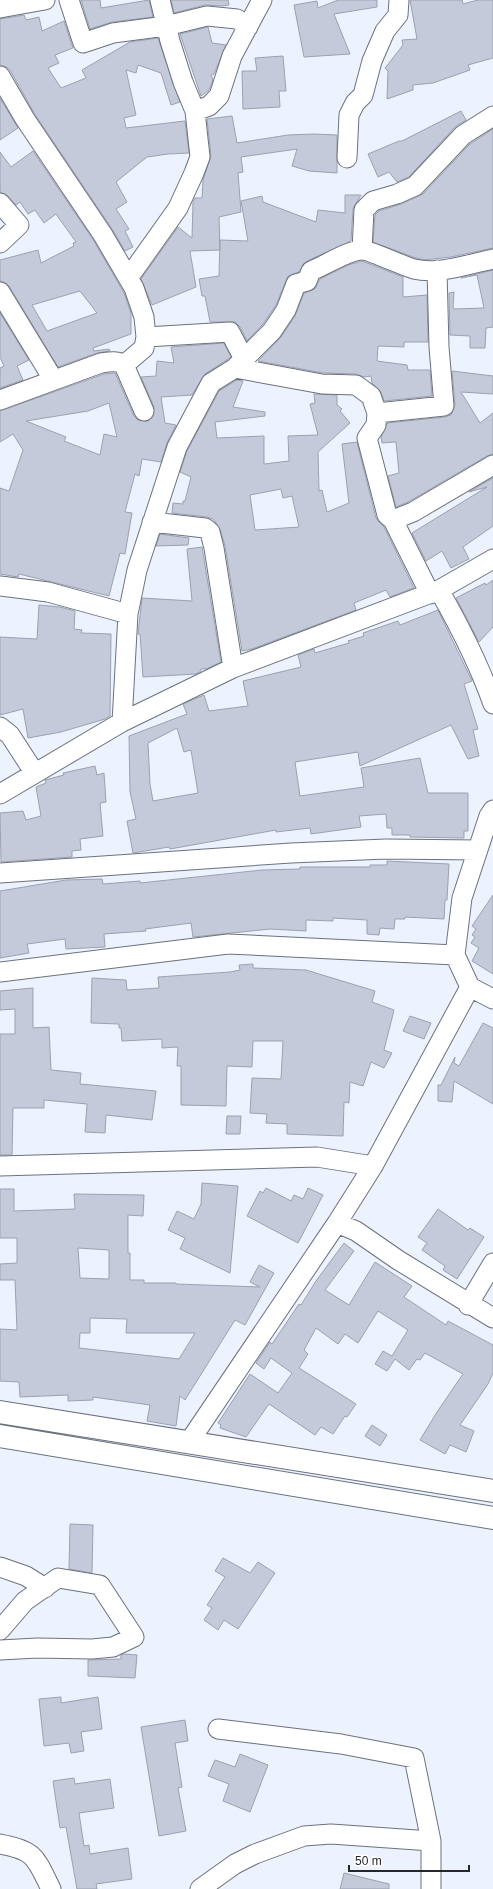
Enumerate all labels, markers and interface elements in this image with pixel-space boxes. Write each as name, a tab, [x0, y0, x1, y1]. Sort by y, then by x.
scale bar	[349, 1847, 469, 1873]
text: 50 m	[355, 1854, 382, 1868]

